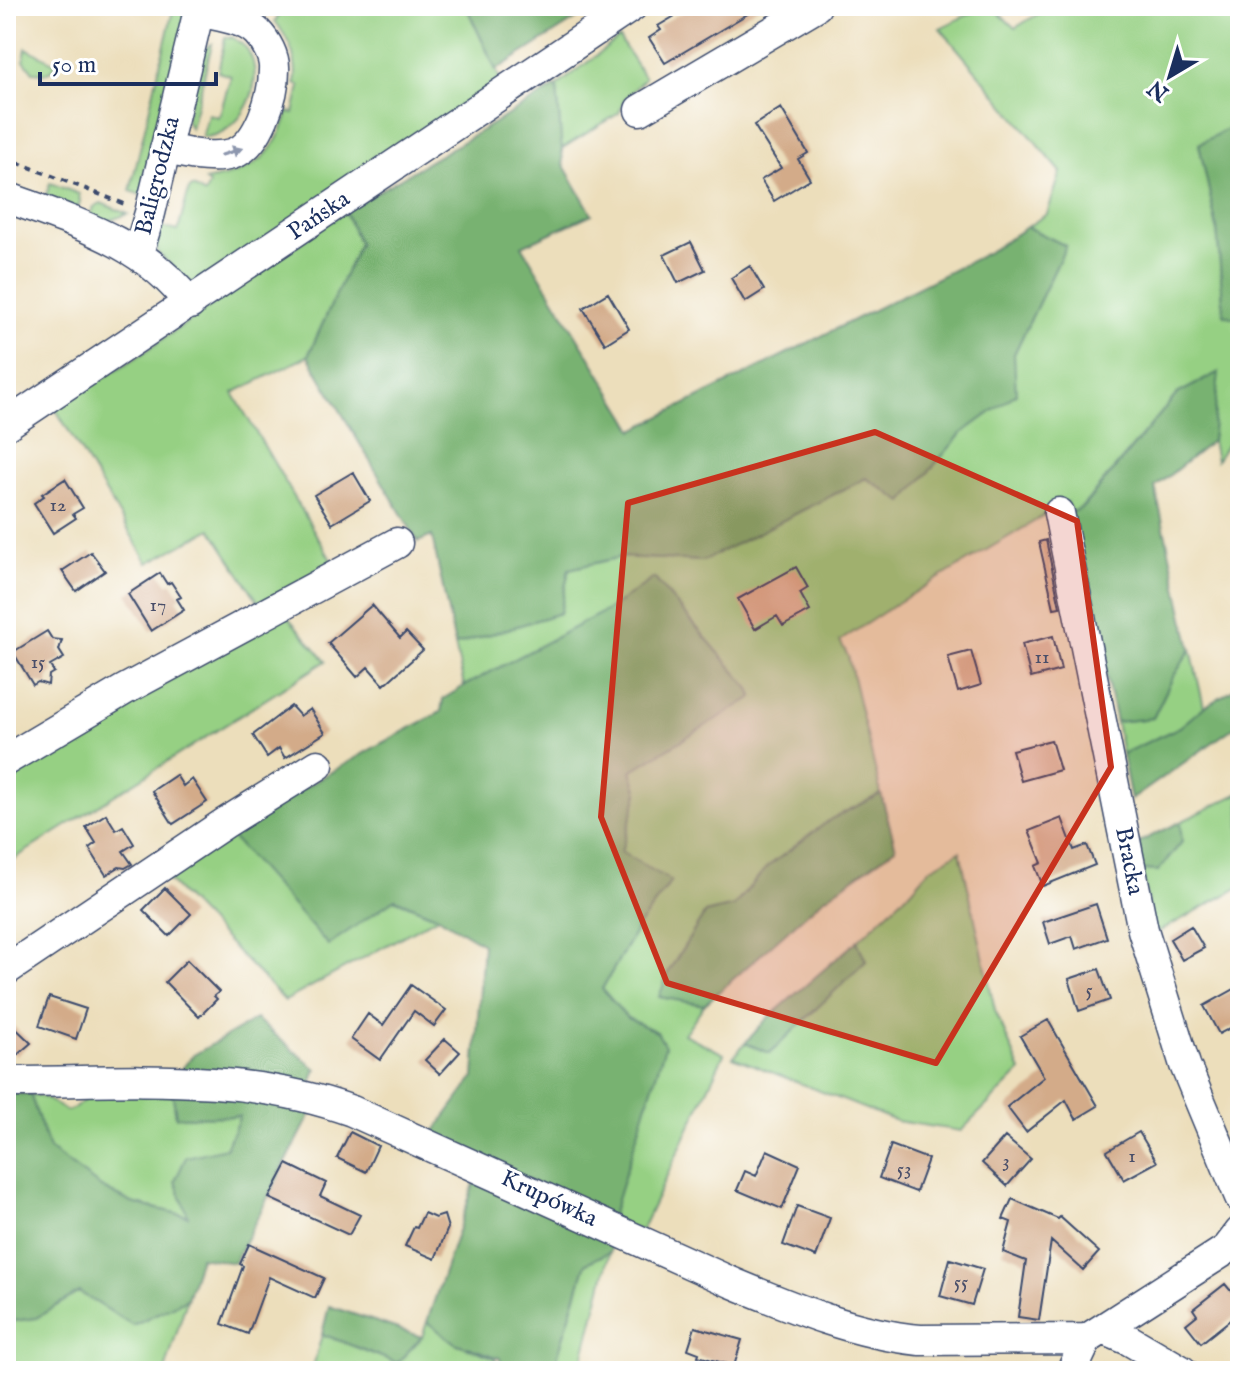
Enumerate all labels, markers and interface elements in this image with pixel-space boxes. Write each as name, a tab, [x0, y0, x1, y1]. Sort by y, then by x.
scale bar	[40, 36, 216, 86]
north arrow	[1130, 36, 1210, 116]
text: 50 m	[52, 50, 96, 81]
text: N	[1143, 73, 1176, 108]
street label: Baligrodzka	[128, 113, 188, 239]
one-way arrow	[219, 146, 243, 158]
street label: Pańska	[282, 184, 357, 248]
house number: 12	[50, 493, 66, 518]
house number: 17	[150, 593, 166, 618]
house number: 11	[1035, 645, 1049, 670]
house number: 15	[31, 650, 45, 675]
street label: Bracka	[1107, 824, 1151, 898]
house number: 5	[1085, 978, 1093, 1003]
house number: 1	[1128, 1144, 1136, 1169]
house number: 3	[1002, 1149, 1010, 1174]
house number: 53	[897, 1157, 911, 1182]
street label: Krupówka	[496, 1163, 603, 1235]
house number: 55	[954, 1270, 968, 1295]

